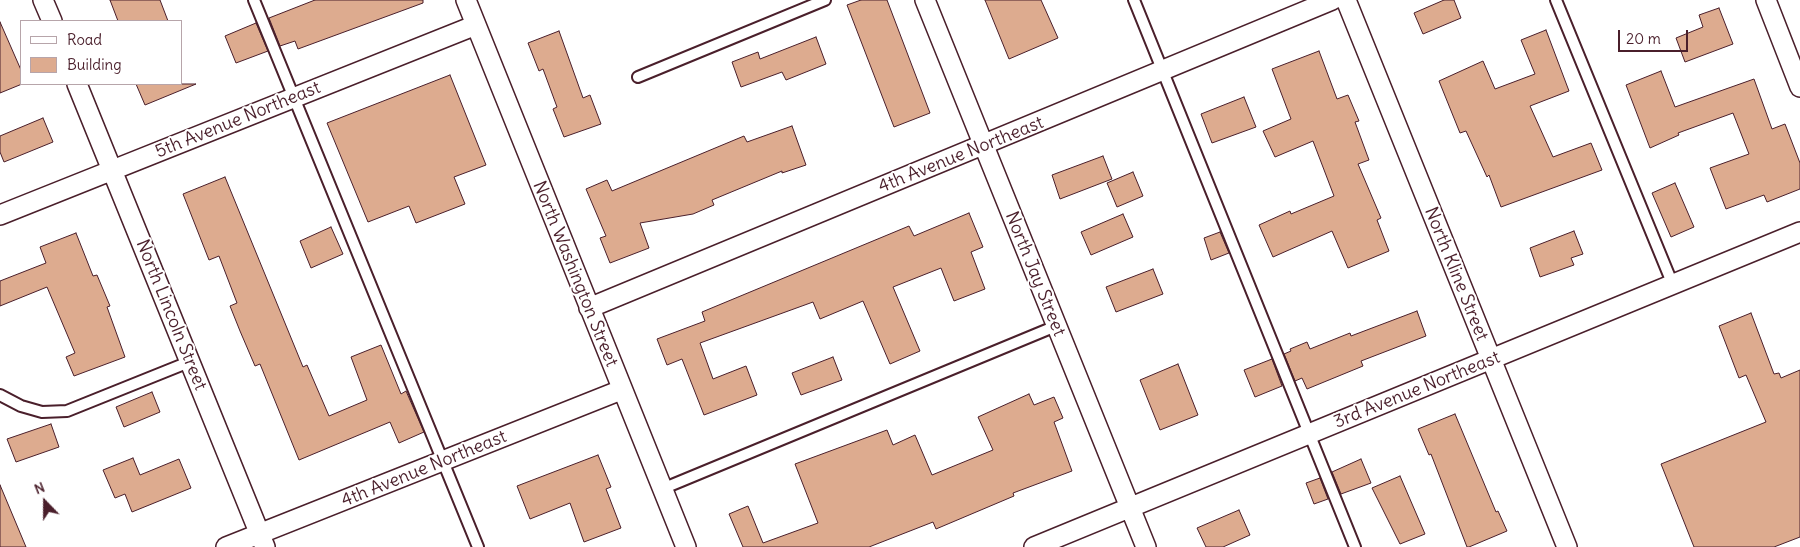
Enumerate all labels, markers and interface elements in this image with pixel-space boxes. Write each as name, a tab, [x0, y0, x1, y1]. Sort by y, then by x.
legend	[20, 20, 182, 85]
scale bar	[1620, 20, 1690, 52]
text: 20 m	[1626, 29, 1661, 48]
text: Road	[67, 30, 102, 49]
text: Building	[67, 55, 122, 74]
street label: 5th Avenue Northeast	[152, 77, 324, 163]
street label: 4th Avenue Northeast	[875, 112, 1047, 198]
street label: North Washington Street	[528, 178, 622, 370]
street label: North Kline Street	[1419, 204, 1493, 344]
street label: North Jay Street	[1000, 209, 1070, 339]
street label: North Lincoln Street	[131, 236, 211, 394]
street label: 3rd Avenue Northeast	[1331, 347, 1503, 433]
street label: 4th Avenue Northeast	[338, 426, 510, 512]
north arrow	[20, 477, 70, 527]
text: N	[32, 478, 47, 498]

